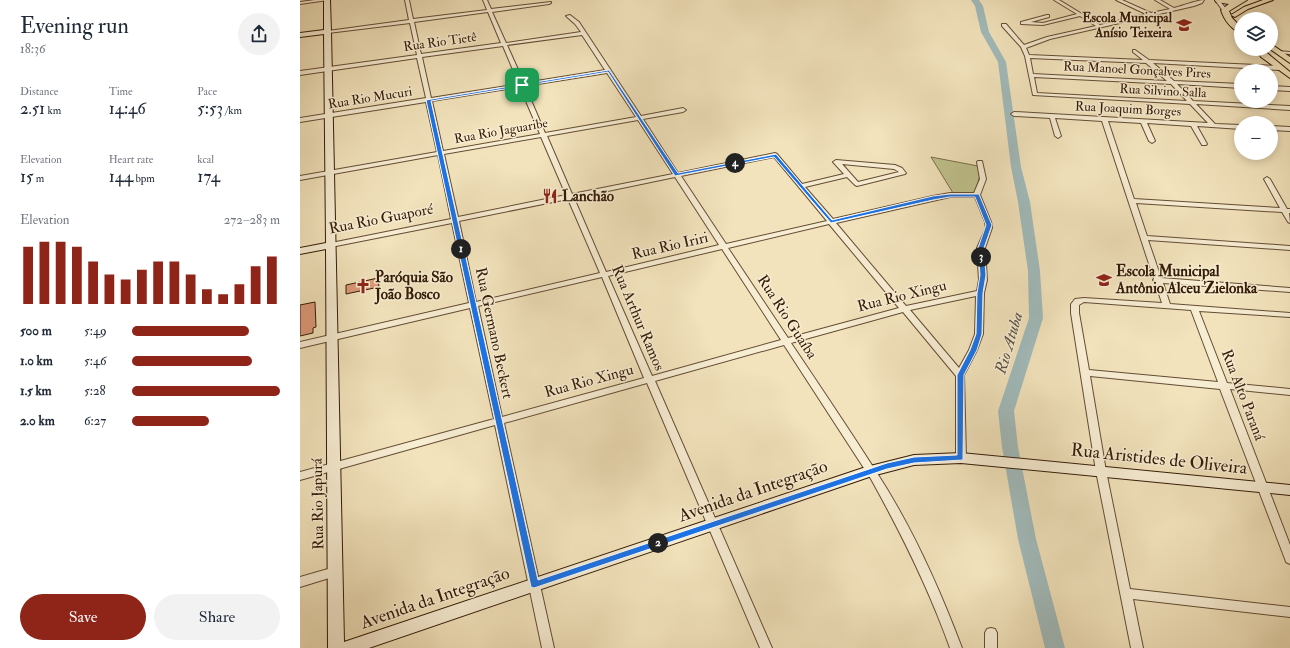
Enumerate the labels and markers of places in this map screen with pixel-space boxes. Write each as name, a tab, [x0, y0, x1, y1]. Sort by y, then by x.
place label: Escola Municipal Anísio Teixeira	[1082, 10, 1173, 41]
school or university icon: Escola Municipal Anísio Teixeira	[1175, 16, 1193, 34]
pin	[505, 68, 539, 102]
pin: 4	[725, 153, 745, 173]
restaurant icon: Lanchão	[541, 187, 559, 205]
place label: Lanchão	[562, 187, 615, 206]
pin: 1	[451, 239, 471, 259]
pin: 3	[971, 247, 991, 267]
place label: Escola Municipal Antônio Alceu Zielonka	[1115, 262, 1258, 298]
place label: Paróquia São João Bosco	[374, 268, 454, 305]
school or university icon: Escola Municipal Antônio Alceu Zielonka	[1095, 271, 1113, 289]
church icon: Paróquia São João Bosco	[354, 277, 372, 295]
pin: 2	[648, 533, 668, 553]

